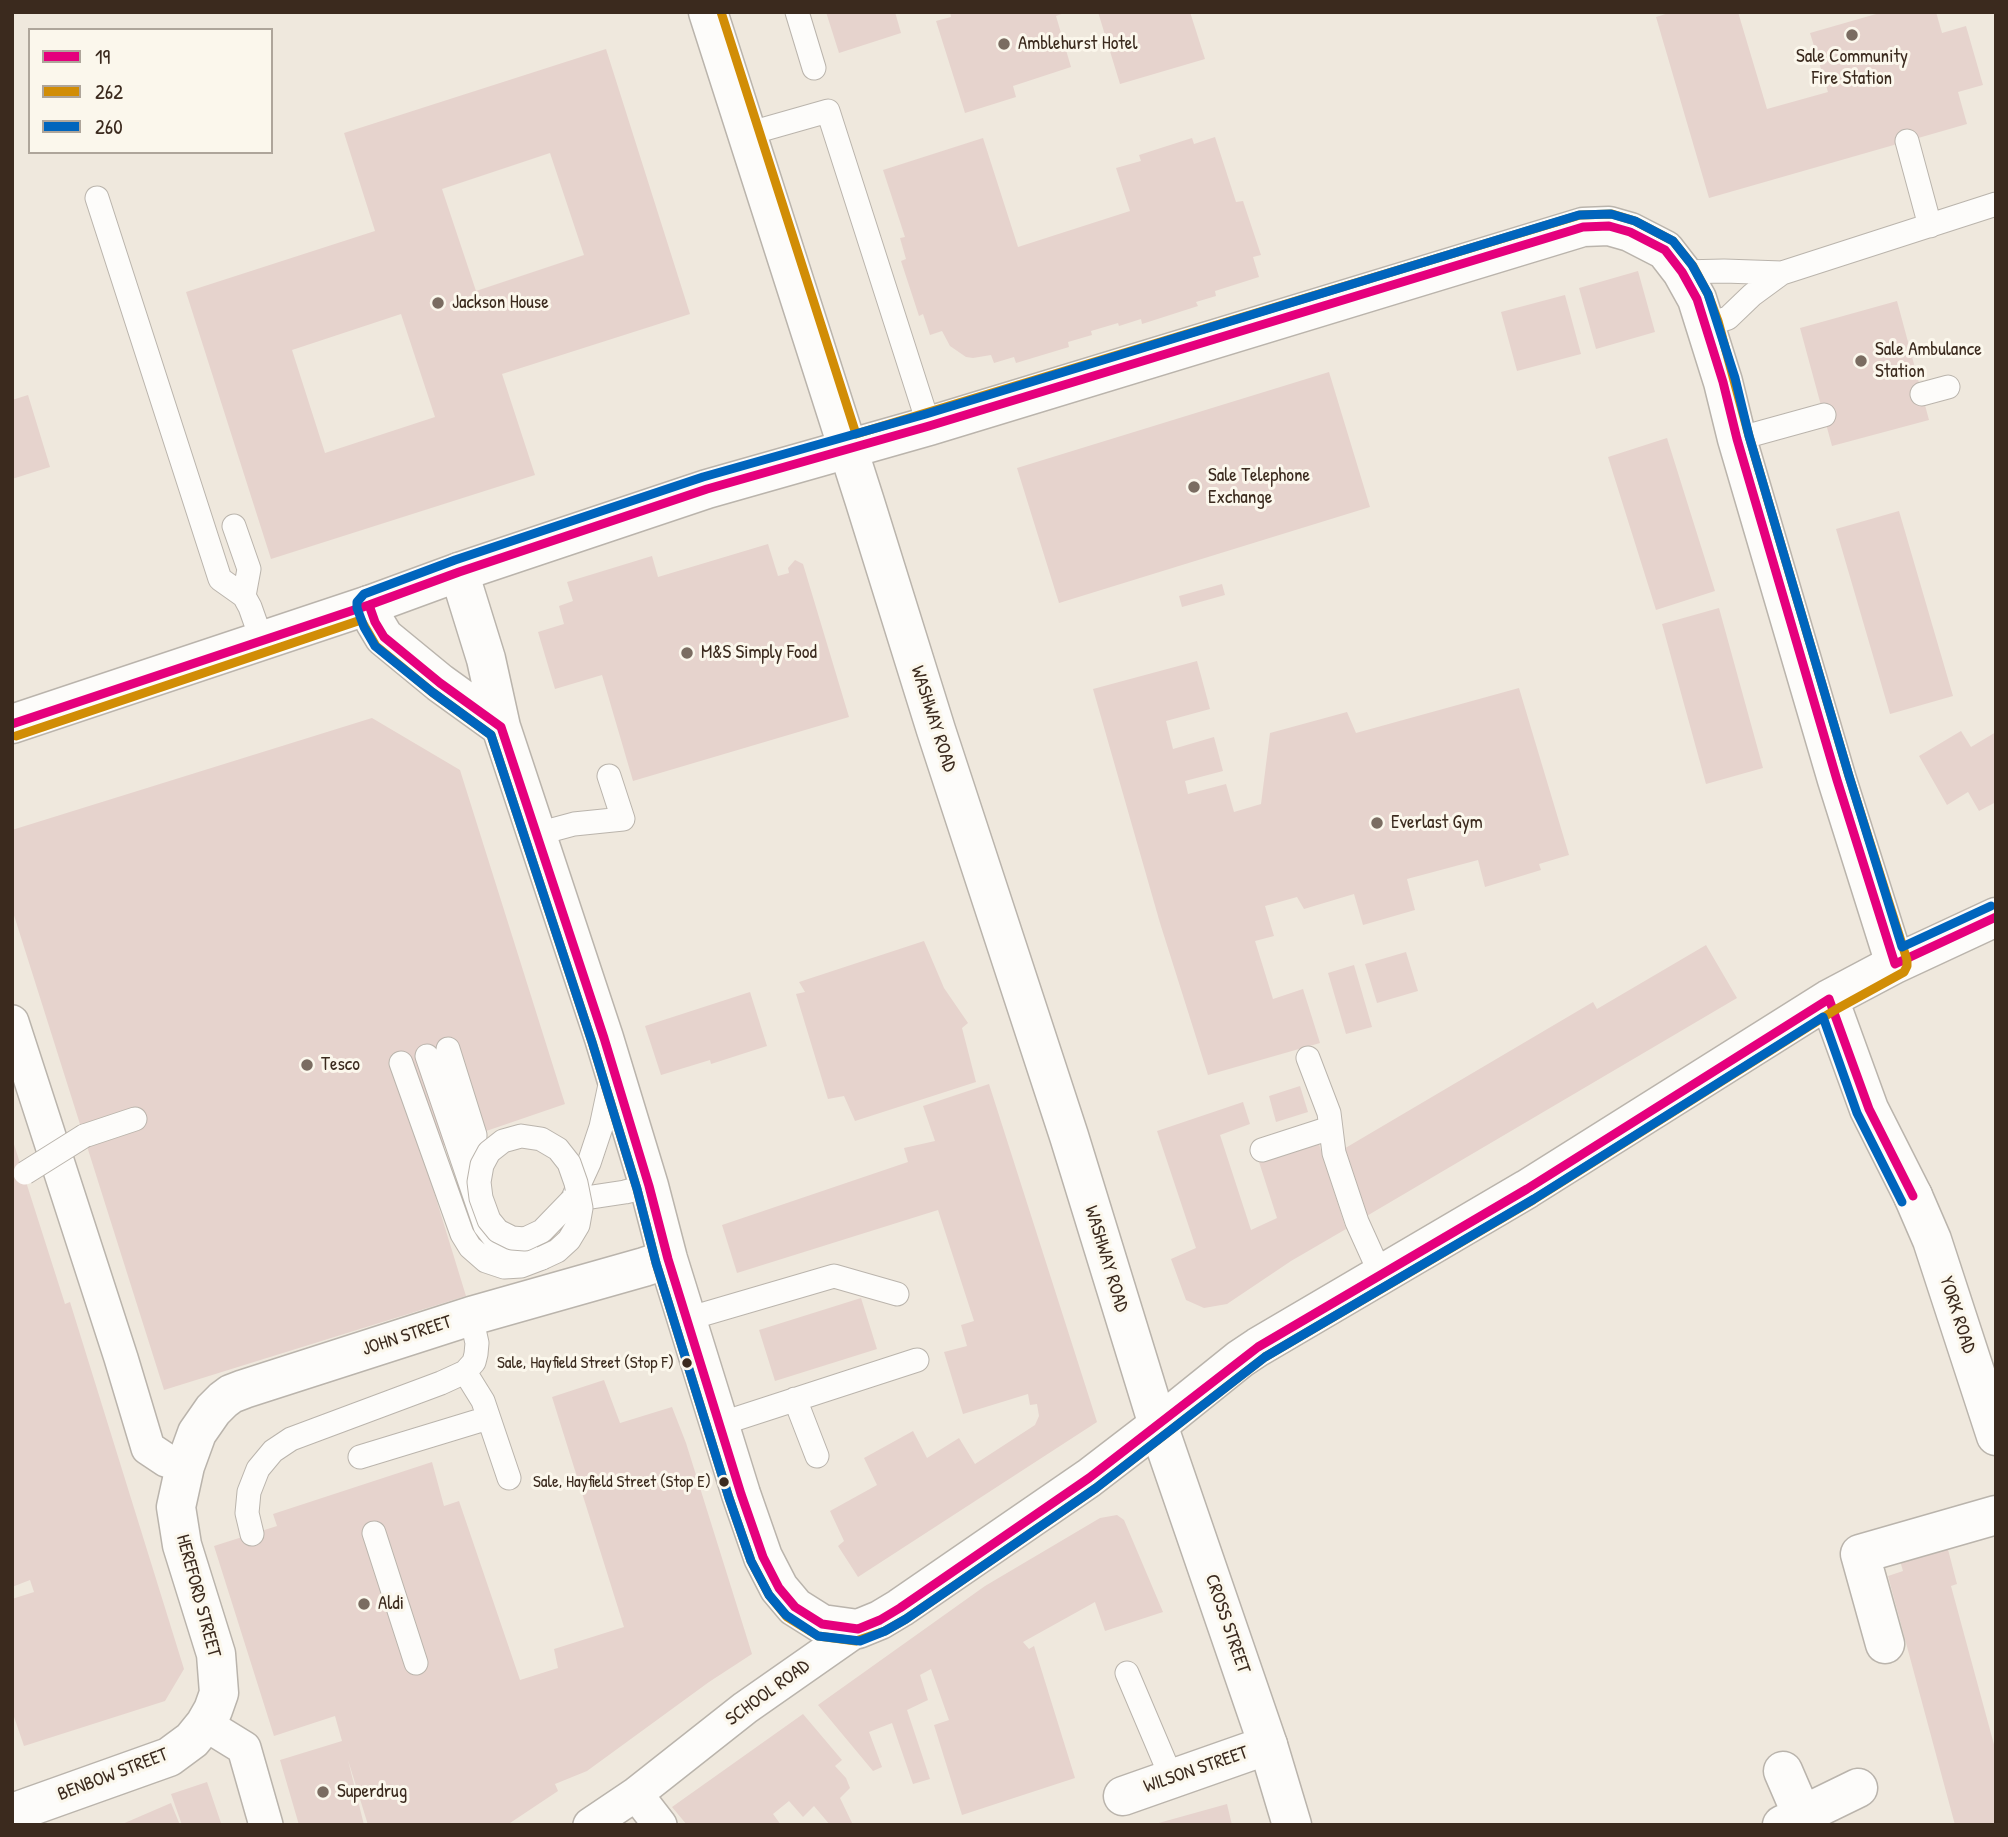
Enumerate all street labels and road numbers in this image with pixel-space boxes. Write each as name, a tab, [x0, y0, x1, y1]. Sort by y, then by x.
street label: WASHWAY ROAD	[905, 663, 961, 775]
street label: WASHWAY ROAD	[1079, 1203, 1133, 1315]
street label: YORK ROAD	[1934, 1274, 1980, 1356]
street label: JOHN STREET	[359, 1311, 455, 1361]
street label: HEREFORD STREET	[171, 1532, 225, 1660]
street label: CROSS STREET	[1199, 1571, 1255, 1677]
street label: SCHOOL ROAD	[722, 1655, 814, 1731]
street label: WILSON STREET	[1141, 1741, 1251, 1799]
street label: BENBOW STREET	[55, 1744, 171, 1806]

